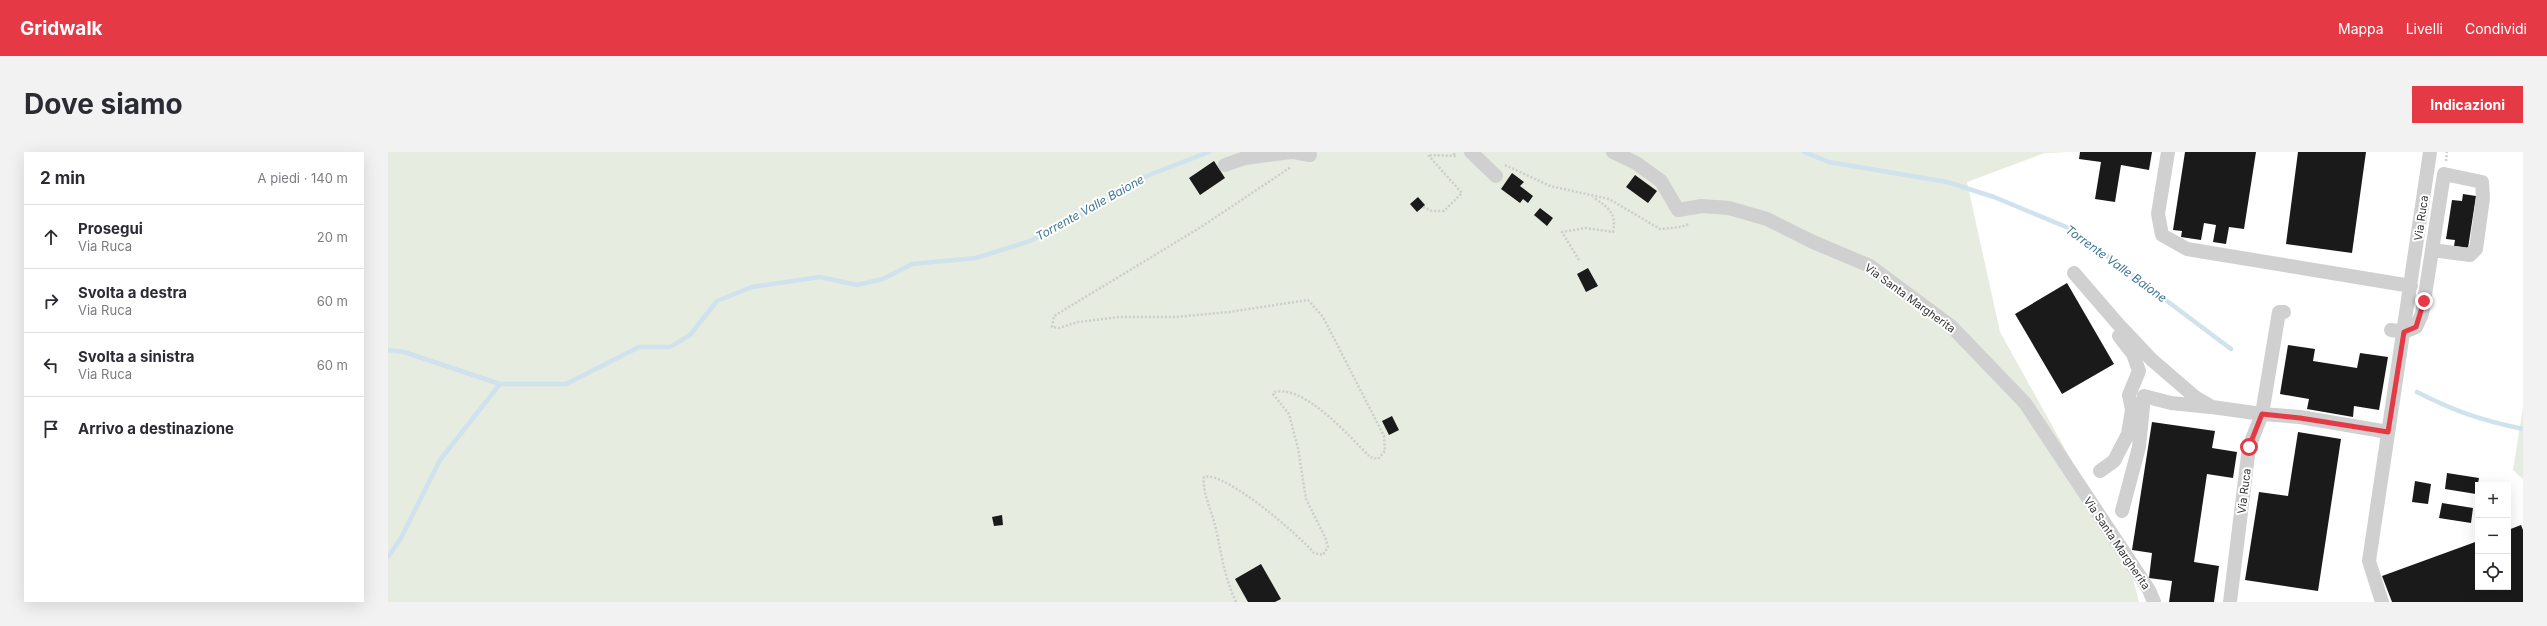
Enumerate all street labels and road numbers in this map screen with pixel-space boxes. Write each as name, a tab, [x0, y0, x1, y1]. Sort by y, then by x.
street label: Via Ruca	[2411, 194, 2431, 242]
street label: Via Santa Margherita	[1862, 260, 1958, 336]
street label: Via Ruca	[2234, 467, 2254, 515]
street label: Via Santa Margherita	[2081, 494, 2153, 592]

